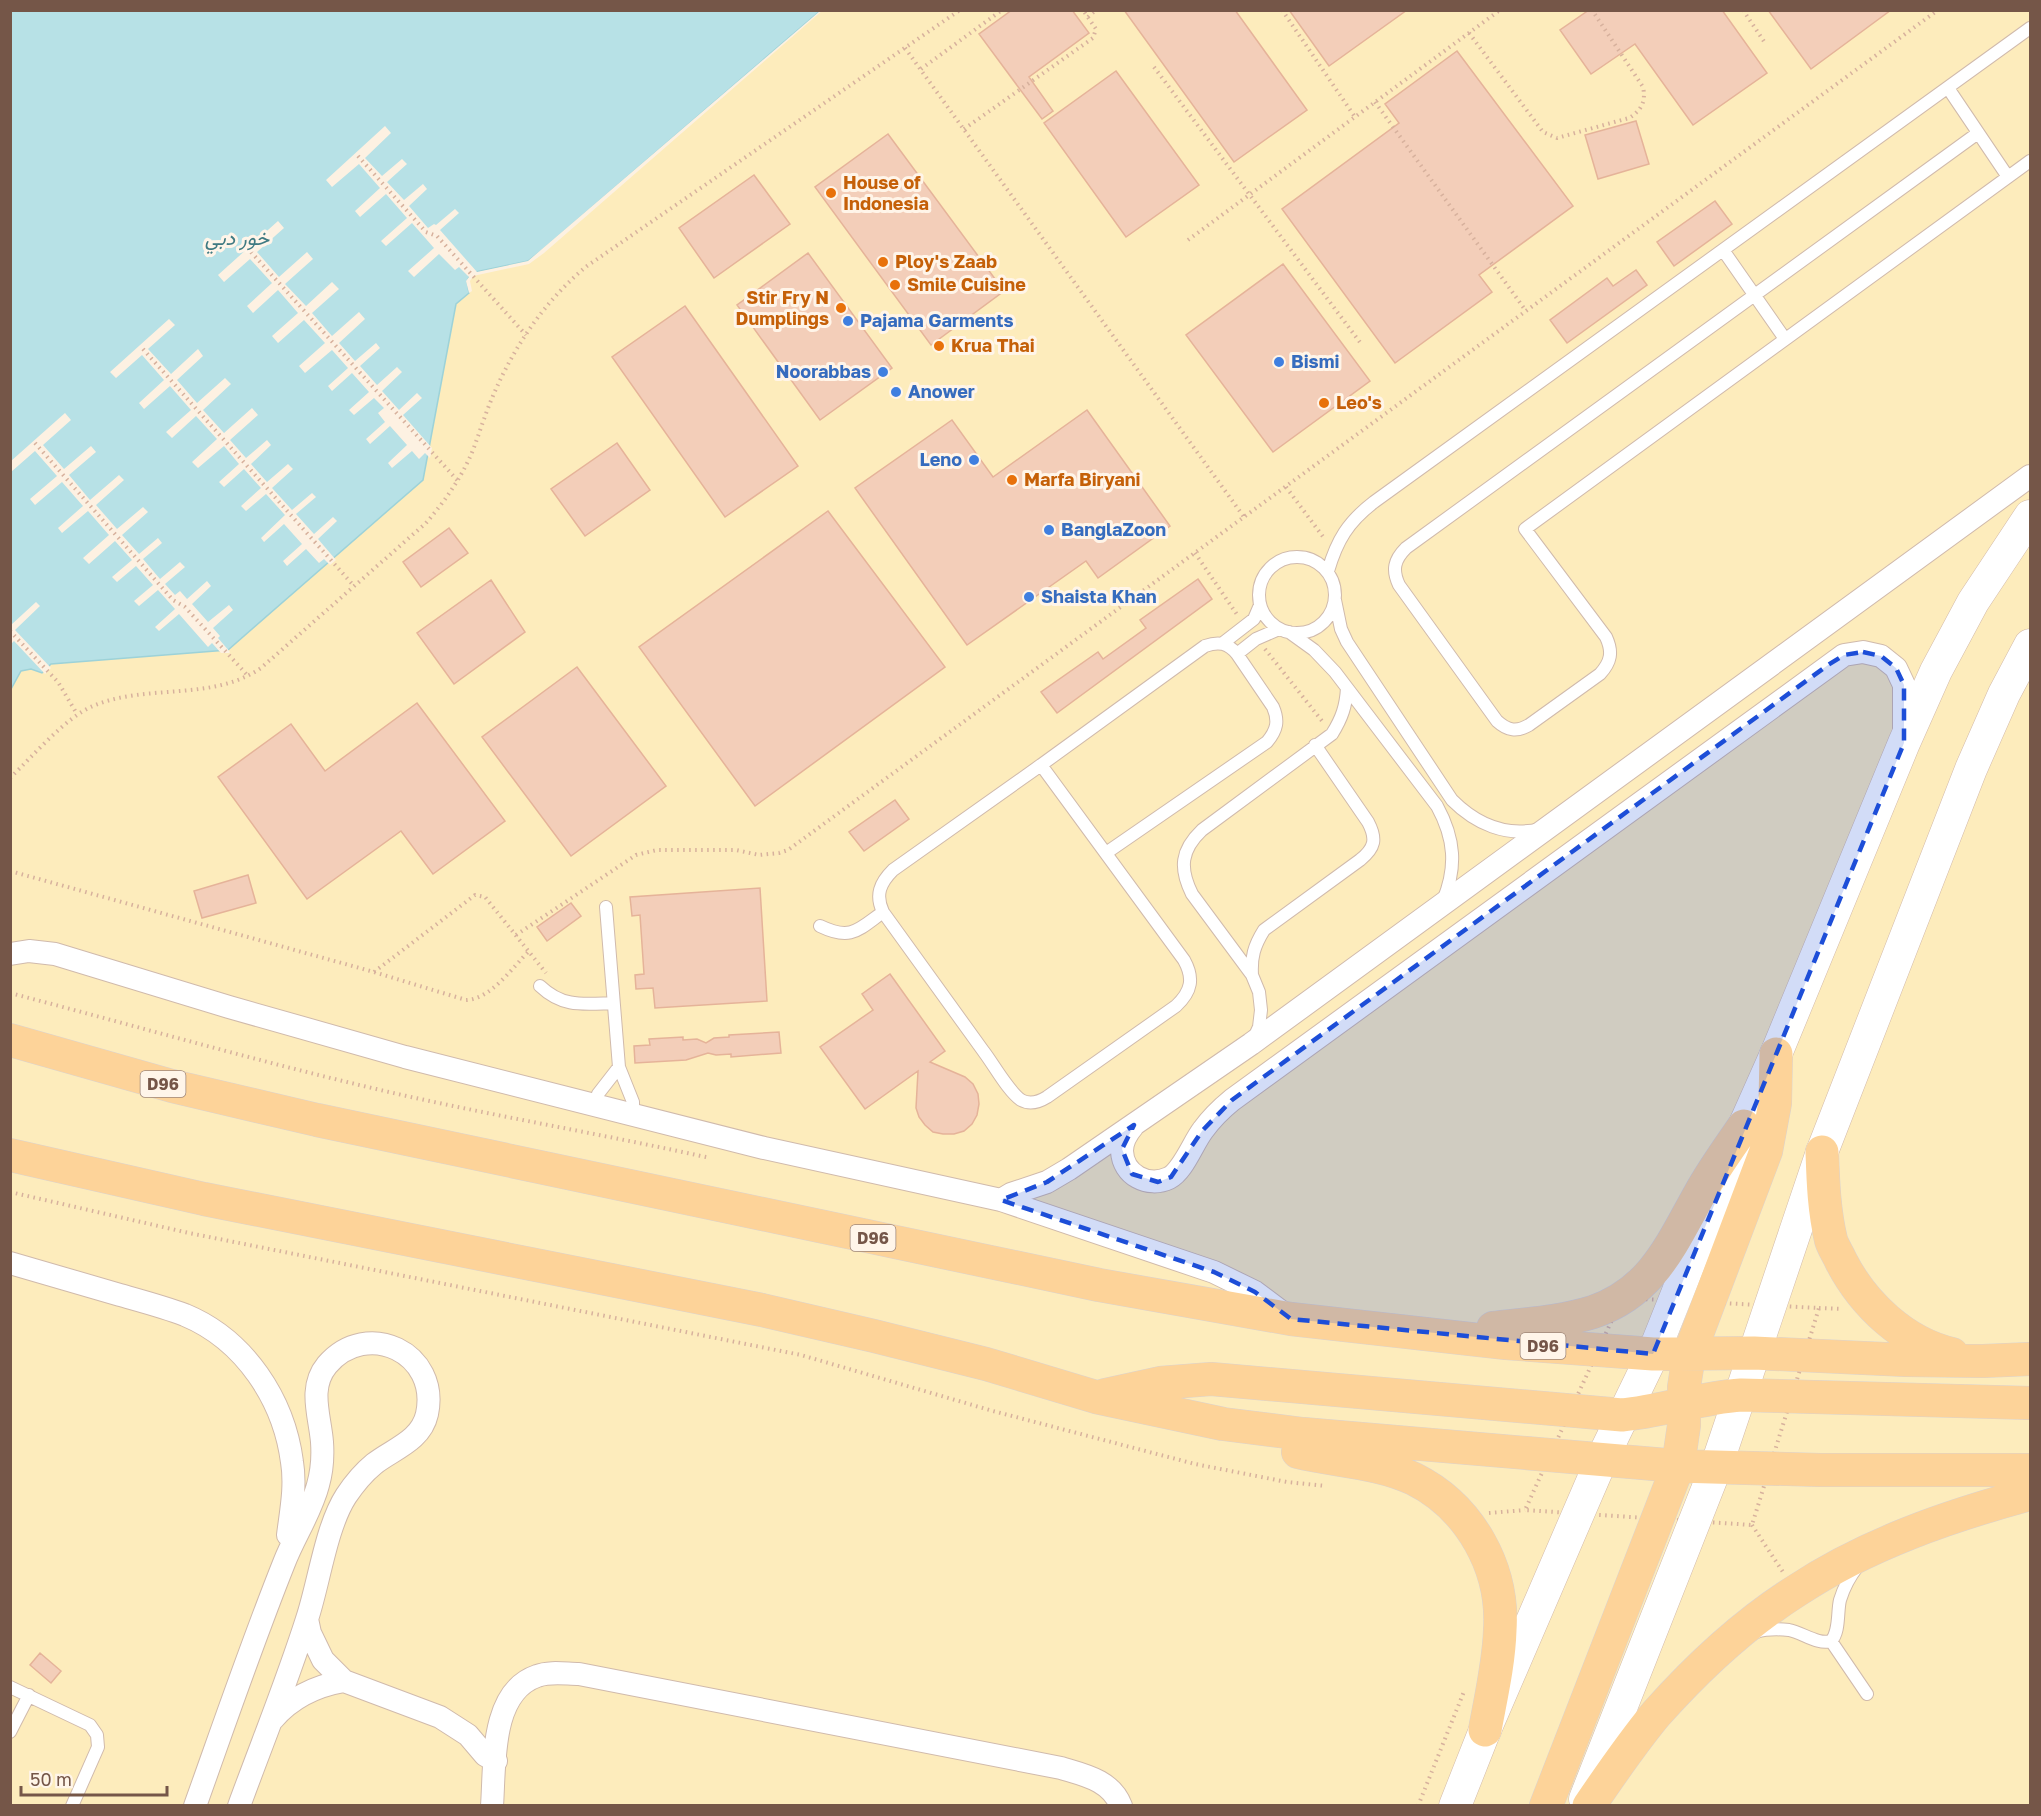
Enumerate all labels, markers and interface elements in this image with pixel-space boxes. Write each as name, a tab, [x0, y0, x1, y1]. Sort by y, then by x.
place label: House of Indonesia	[843, 171, 929, 214]
marker: House of Indonesia	[824, 186, 838, 200]
water label: خور دبي	[205, 225, 270, 255]
place label: Ploy's Zaab	[895, 250, 997, 272]
marker: Ploy's Zaab	[876, 255, 890, 269]
place label: Smile Cuisine	[907, 273, 1026, 295]
marker: Smile Cuisine	[888, 278, 902, 292]
place label: Stir Fry N Dumplings	[736, 286, 829, 329]
marker: Stir Fry N Dumplings	[834, 301, 848, 315]
place label: Pajama Garments	[860, 309, 1014, 331]
marker: Pajama Garments	[841, 314, 855, 328]
place label: Krua Thai	[951, 334, 1035, 356]
marker: Krua Thai	[932, 339, 946, 353]
place label: Bismi	[1291, 350, 1339, 372]
marker: Bismi	[1272, 355, 1286, 369]
place label: Noorabbas	[776, 360, 871, 382]
marker: Noorabbas	[876, 365, 890, 379]
place label: Anower	[908, 380, 975, 402]
marker: Anower	[889, 385, 903, 399]
place label: Leo's	[1336, 391, 1382, 413]
marker: Leo's	[1317, 396, 1331, 410]
place label: Leno	[919, 448, 962, 470]
marker: Leno	[967, 453, 981, 467]
place label: Marfa Biryani	[1024, 468, 1141, 490]
marker: Marfa Biryani	[1005, 473, 1019, 487]
place label: BanglaZoon	[1061, 518, 1166, 540]
marker: BanglaZoon	[1042, 523, 1056, 537]
place label: Shaista Khan	[1041, 585, 1157, 607]
marker: Shaista Khan	[1022, 590, 1036, 604]
road number: D96	[140, 1071, 186, 1097]
road number: D96	[850, 1225, 896, 1251]
road number: D96	[1520, 1333, 1566, 1359]
scale bar	[21, 1759, 166, 1797]
text: 50 m	[30, 1768, 72, 1790]

